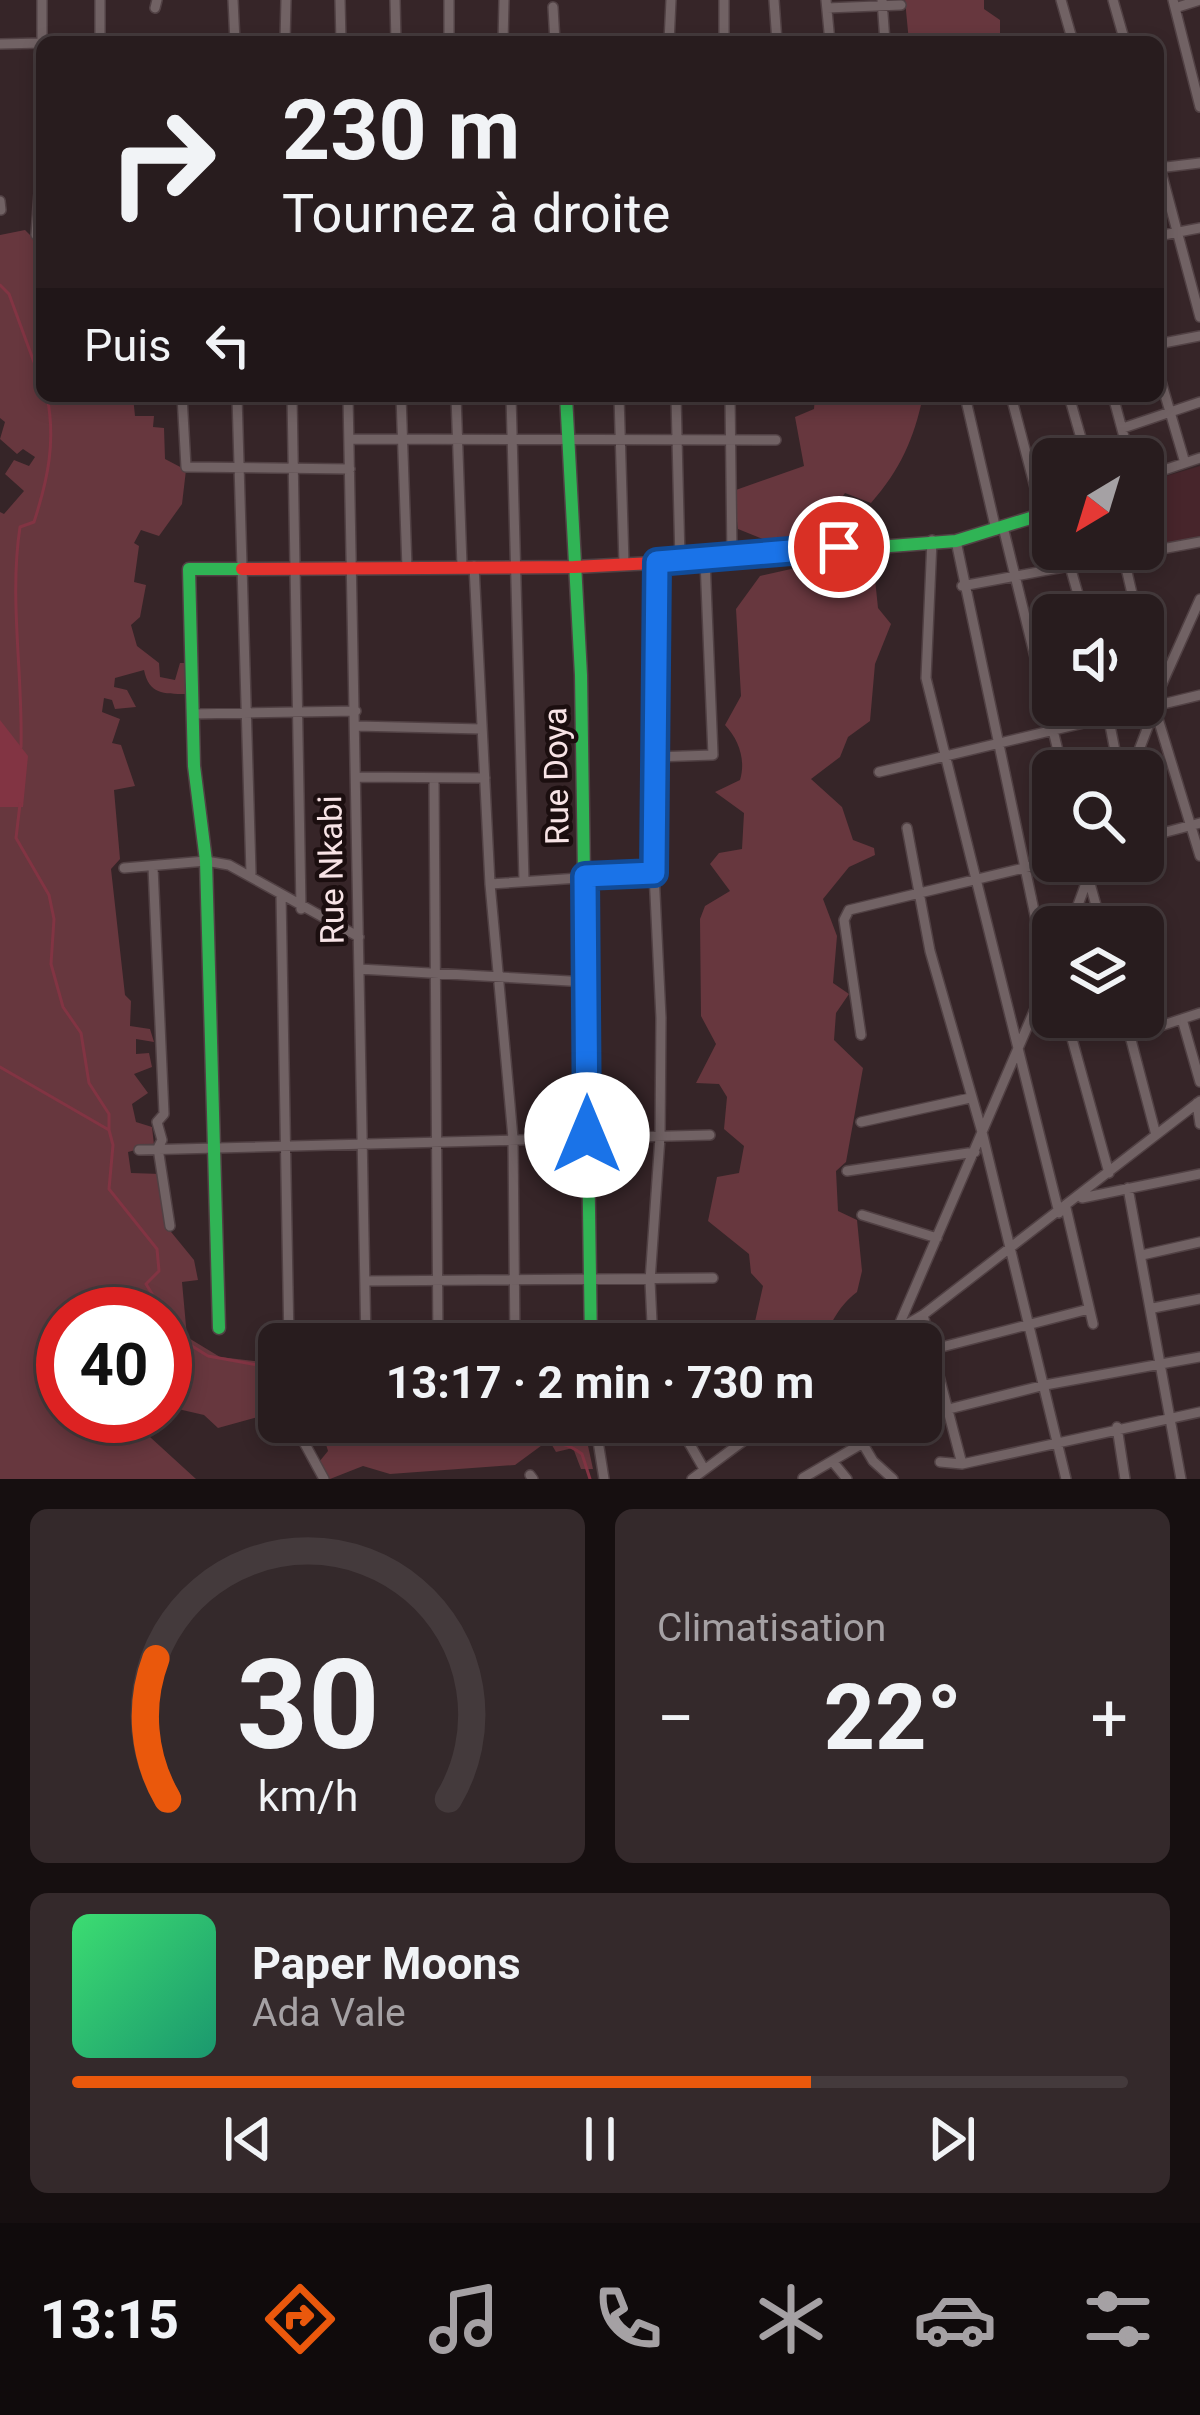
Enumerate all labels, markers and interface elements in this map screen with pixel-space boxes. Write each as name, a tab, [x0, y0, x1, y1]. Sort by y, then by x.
text: 230 m	[282, 81, 520, 180]
icon: right	[84, 84, 240, 240]
text: Tournez à droite	[282, 182, 670, 245]
icon: left	[195, 312, 261, 378]
text: Puis	[84, 319, 171, 372]
north arrow	[1032, 438, 1164, 570]
map controls	[1032, 438, 1164, 1038]
pin	[788, 496, 890, 598]
icon: arrive	[806, 514, 872, 580]
button: sound	[1032, 594, 1164, 726]
street label: Rue Doya	[535, 707, 577, 845]
button: search	[1032, 750, 1164, 882]
street label: Rue Nkabi	[310, 795, 352, 945]
button: layers	[1032, 906, 1164, 1038]
position arrow	[524, 1072, 650, 1198]
speed limit sign: 40	[36, 1287, 192, 1443]
text: 13:17 · 2 min · 730 m	[386, 1356, 814, 1409]
text: Climatisation	[657, 1605, 886, 1651]
text: 30	[236, 1632, 379, 1778]
text: 22°	[823, 1666, 962, 1771]
text: −	[657, 1680, 695, 1757]
text: +	[1091, 1680, 1128, 1757]
text: km/h	[257, 1771, 358, 1821]
text: Paper Moons	[252, 1937, 521, 1990]
text: Ada Vale	[252, 1990, 406, 2036]
icon: previous	[215, 2106, 281, 2172]
icon: pause	[567, 2106, 633, 2172]
icon: next	[919, 2106, 985, 2172]
icon: directions	[258, 2277, 342, 2361]
icon: music	[422, 2277, 506, 2361]
icon: phone	[586, 2277, 670, 2361]
icon: climate	[749, 2277, 833, 2361]
icon: car	[913, 2277, 997, 2361]
icon: filters	[1076, 2277, 1160, 2361]
text: 13:15	[40, 2288, 179, 2351]

